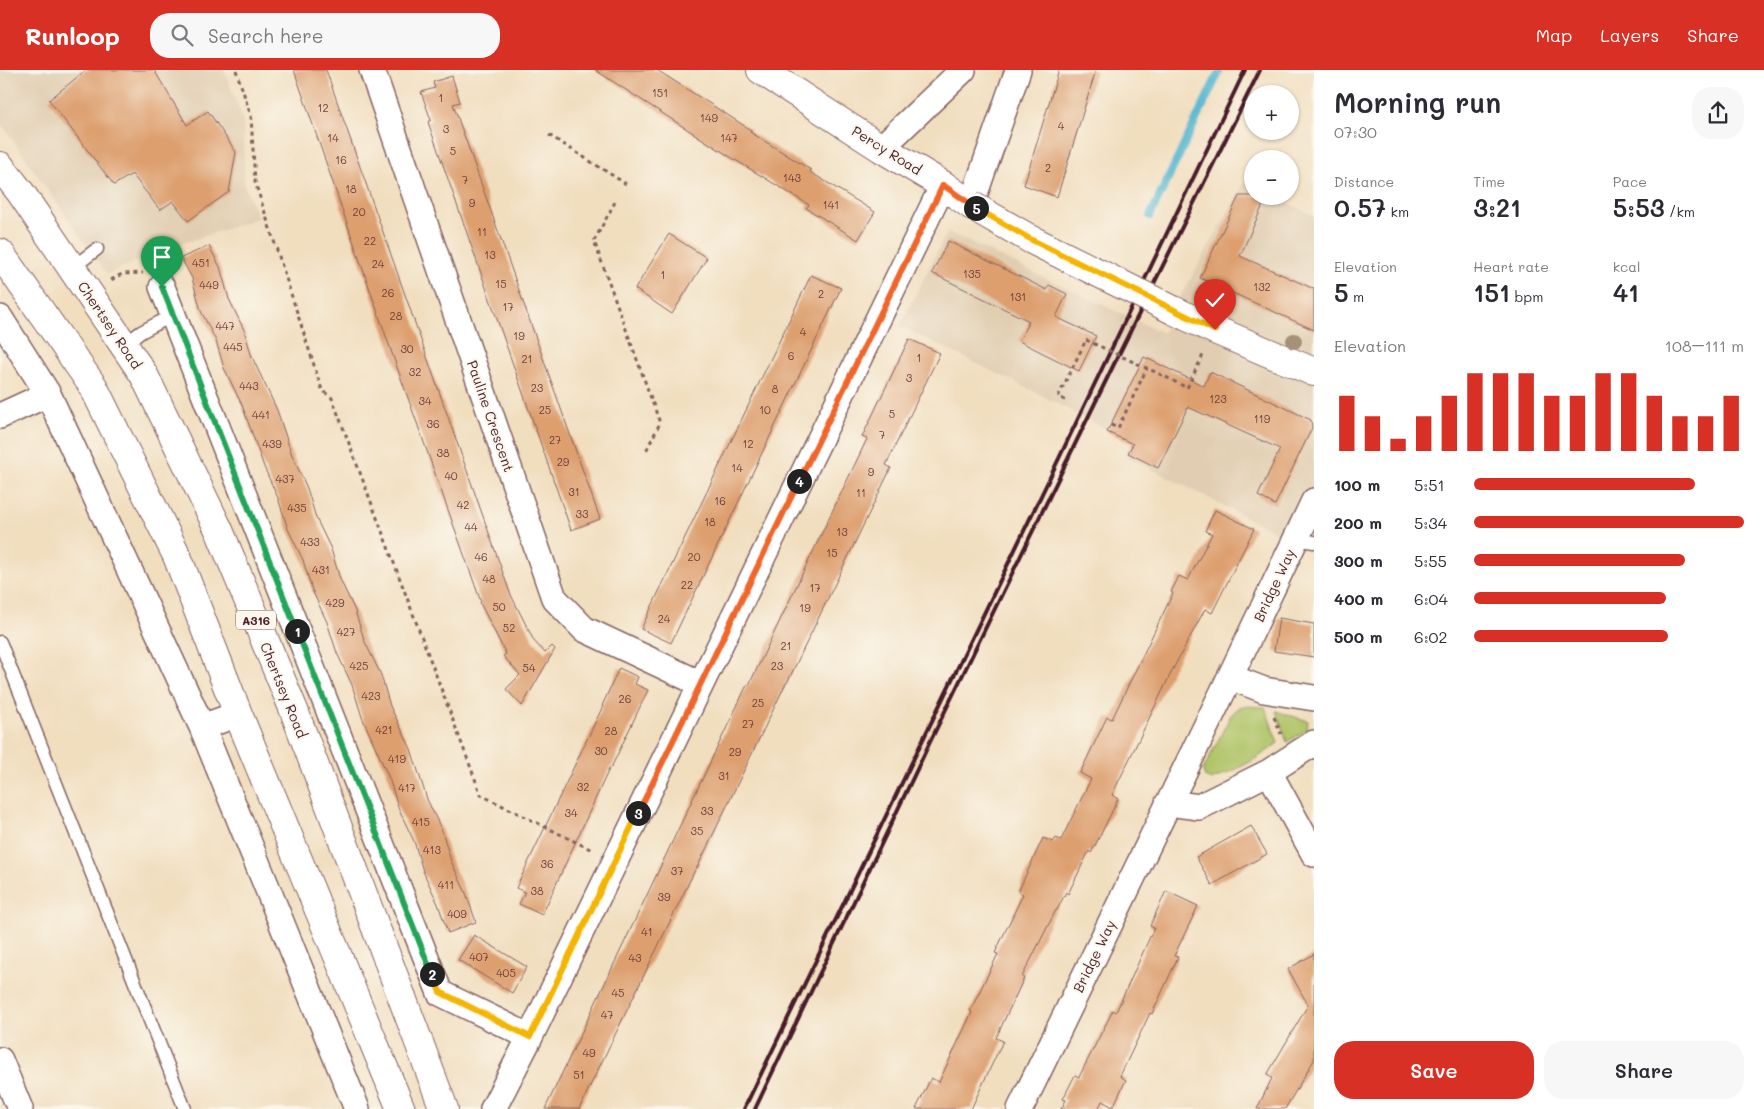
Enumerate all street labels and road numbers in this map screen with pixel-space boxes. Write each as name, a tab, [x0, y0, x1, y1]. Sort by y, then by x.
street label: Percy Road	[848, 121, 926, 179]
street label: Chertsey Road	[74, 277, 146, 373]
street label: Pauline Crescent	[463, 358, 519, 474]
street label: Bridge Way	[1249, 545, 1299, 625]
road number: A316	[236, 610, 276, 630]
street label: Chertsey Road	[256, 639, 312, 741]
street label: Bridge Way	[1068, 917, 1120, 995]

